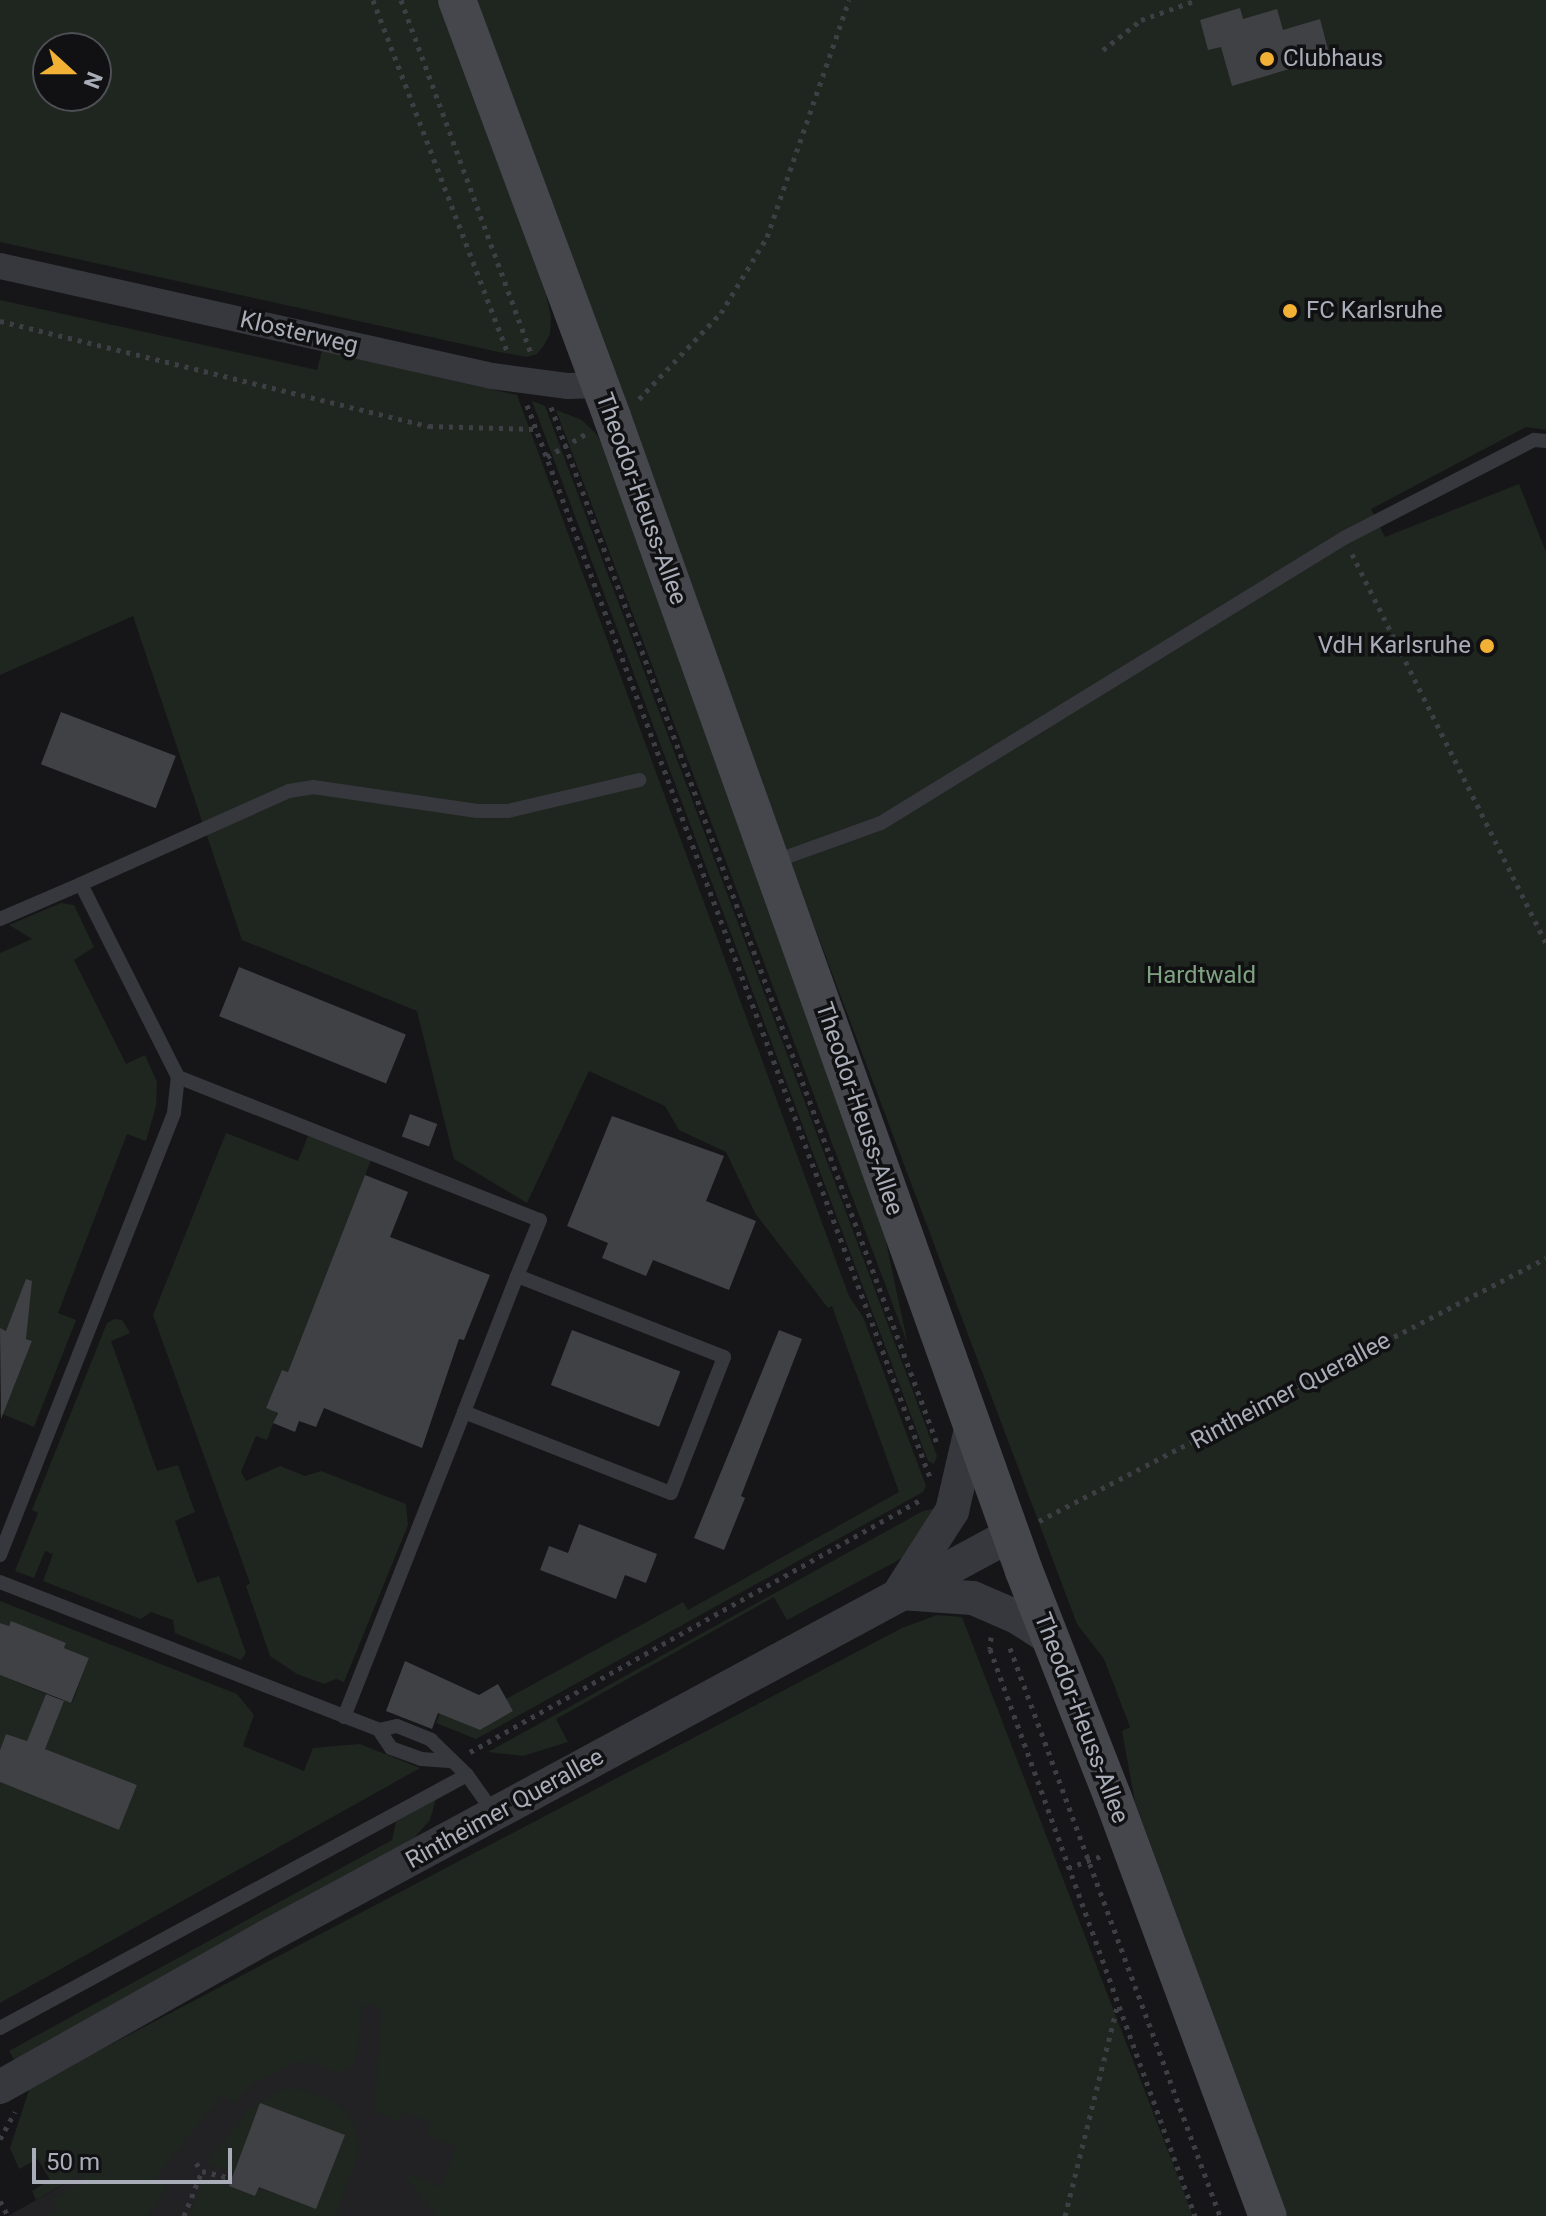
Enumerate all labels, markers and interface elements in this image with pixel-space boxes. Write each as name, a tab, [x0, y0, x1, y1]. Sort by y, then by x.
north arrow	[32, 32, 112, 112]
place label: Clubhaus	[1283, 45, 1383, 73]
marker: Clubhaus	[1258, 50, 1276, 68]
text: N	[79, 68, 107, 92]
place label: FC Karlsruhe	[1306, 297, 1443, 325]
marker: FC Karlsruhe	[1281, 302, 1299, 320]
street label: Klosterweg	[237, 305, 361, 361]
street label: Theodor-Heuss-Allee	[589, 389, 693, 609]
place label: VdH Karlsruhe	[1318, 632, 1471, 660]
marker: VdH Karlsruhe	[1478, 637, 1496, 655]
park label: Hardtwald	[1146, 962, 1256, 990]
street label: Theodor-Heuss-Allee	[809, 999, 909, 1219]
street label: Rintheimer Querallee	[1186, 1326, 1396, 1456]
street label: Theodor-Heuss-Allee	[1028, 1609, 1134, 1827]
street label: Rintheimer Querallee	[401, 1743, 609, 1875]
scale bar	[36, 2132, 236, 2182]
text: 50 m	[46, 2148, 100, 2176]

